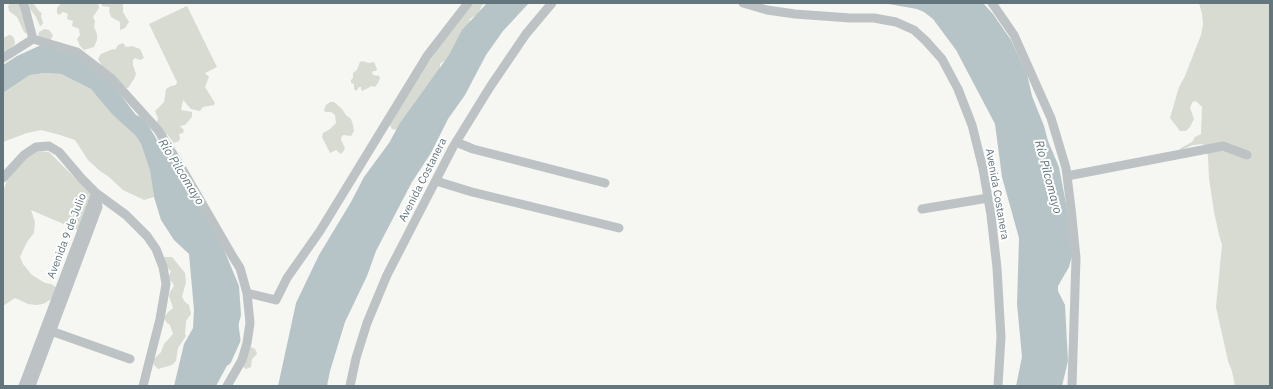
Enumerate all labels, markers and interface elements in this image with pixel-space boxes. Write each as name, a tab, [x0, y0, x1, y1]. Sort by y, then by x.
water label: Río Pilcomayo	[155, 136, 207, 208]
street label: Avenida Costanera	[396, 136, 450, 224]
water label: Río Pilcomayo	[1031, 139, 1065, 215]
street label: Avenida Costanera	[982, 147, 1012, 241]
street label: Avenida 9 de Julio	[45, 192, 89, 280]

